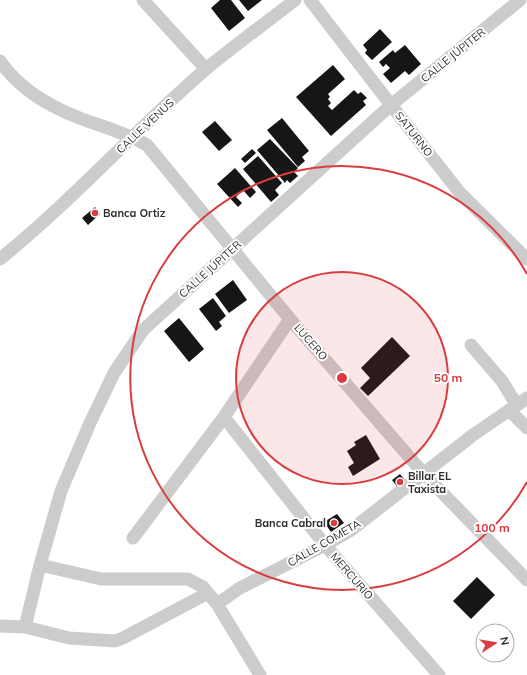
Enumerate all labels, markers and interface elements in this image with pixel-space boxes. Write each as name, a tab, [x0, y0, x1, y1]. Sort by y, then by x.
street label: CALLE JÚPITER	[418, 24, 488, 85]
street label: CALLE VENUS	[113, 96, 177, 156]
street label: SATURNO	[392, 109, 436, 159]
place label: Banca Ortiz	[103, 206, 166, 220]
marker: Banca Ortiz	[90, 208, 100, 218]
street label: CALLE JÚPITER	[176, 237, 244, 301]
street label: LUCERO	[291, 321, 331, 363]
text: 50 m	[434, 370, 462, 385]
centre of rings	[335, 371, 349, 385]
place label: Billar EL Taxista	[408, 469, 451, 496]
marker: Billar EL Taxista	[395, 477, 405, 487]
place label: Banca Cabral	[255, 516, 326, 530]
street label: CALLE COMETA	[285, 516, 363, 570]
marker: Banca Cabral	[329, 518, 339, 528]
text: 100 m	[474, 520, 510, 535]
street label: MERCURIO	[328, 550, 376, 602]
north arrow	[475, 623, 515, 663]
text: N	[497, 635, 512, 646]

